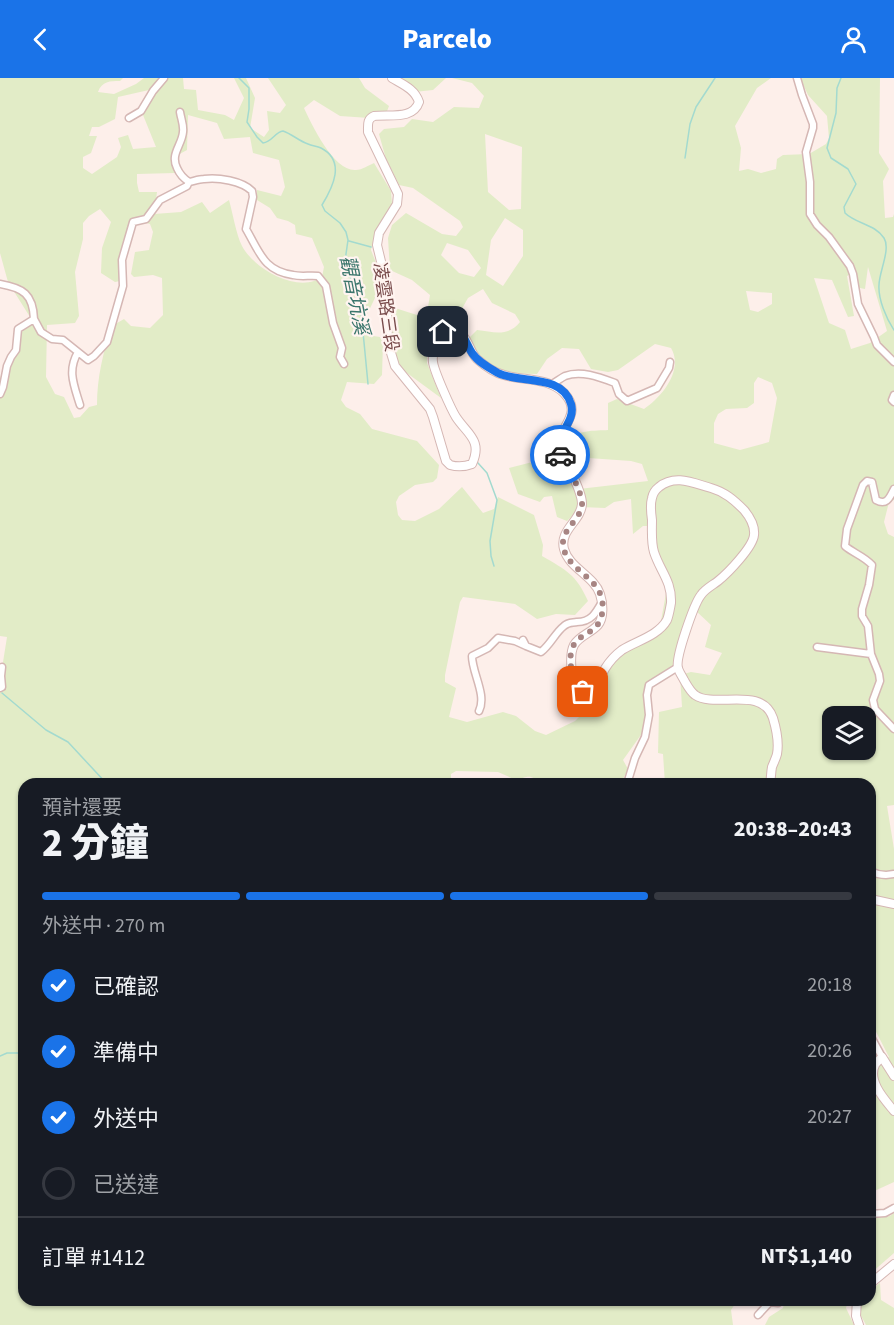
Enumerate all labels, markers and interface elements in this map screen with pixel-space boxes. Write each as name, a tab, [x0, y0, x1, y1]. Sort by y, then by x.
text: Parcelo	[402, 20, 492, 59]
icon: back	[24, 23, 57, 56]
icon: person	[837, 23, 870, 56]
water label: 觀音坑溪	[333, 253, 376, 340]
street label: 凌雲路三段	[367, 261, 404, 353]
pin	[417, 306, 468, 357]
icon: home	[426, 315, 459, 348]
courier	[530, 425, 590, 485]
icon: car	[544, 439, 577, 472]
pin	[557, 666, 608, 717]
icon: bag	[566, 675, 599, 708]
map controls	[822, 706, 876, 760]
button: layers	[822, 706, 876, 760]
text: 預計還要	[42, 794, 122, 822]
text: 20:38–20:43	[734, 813, 852, 845]
text: 2 分鐘	[42, 816, 149, 872]
text: 外送中 · 270 m	[42, 912, 165, 940]
icon: check	[42, 969, 75, 1002]
text: 已確認	[93, 971, 159, 1003]
text: 20:18	[807, 971, 852, 999]
icon: check	[42, 1035, 75, 1068]
text: 準備中	[93, 1037, 159, 1069]
text: 20:26	[807, 1037, 852, 1065]
icon: check	[42, 1101, 75, 1134]
text: 外送中	[93, 1103, 159, 1135]
text: 20:27	[807, 1103, 852, 1131]
text: 已送達	[93, 1169, 159, 1201]
text: NT$1,140	[760, 1240, 852, 1272]
text: 訂單 #1412	[42, 1242, 145, 1274]

